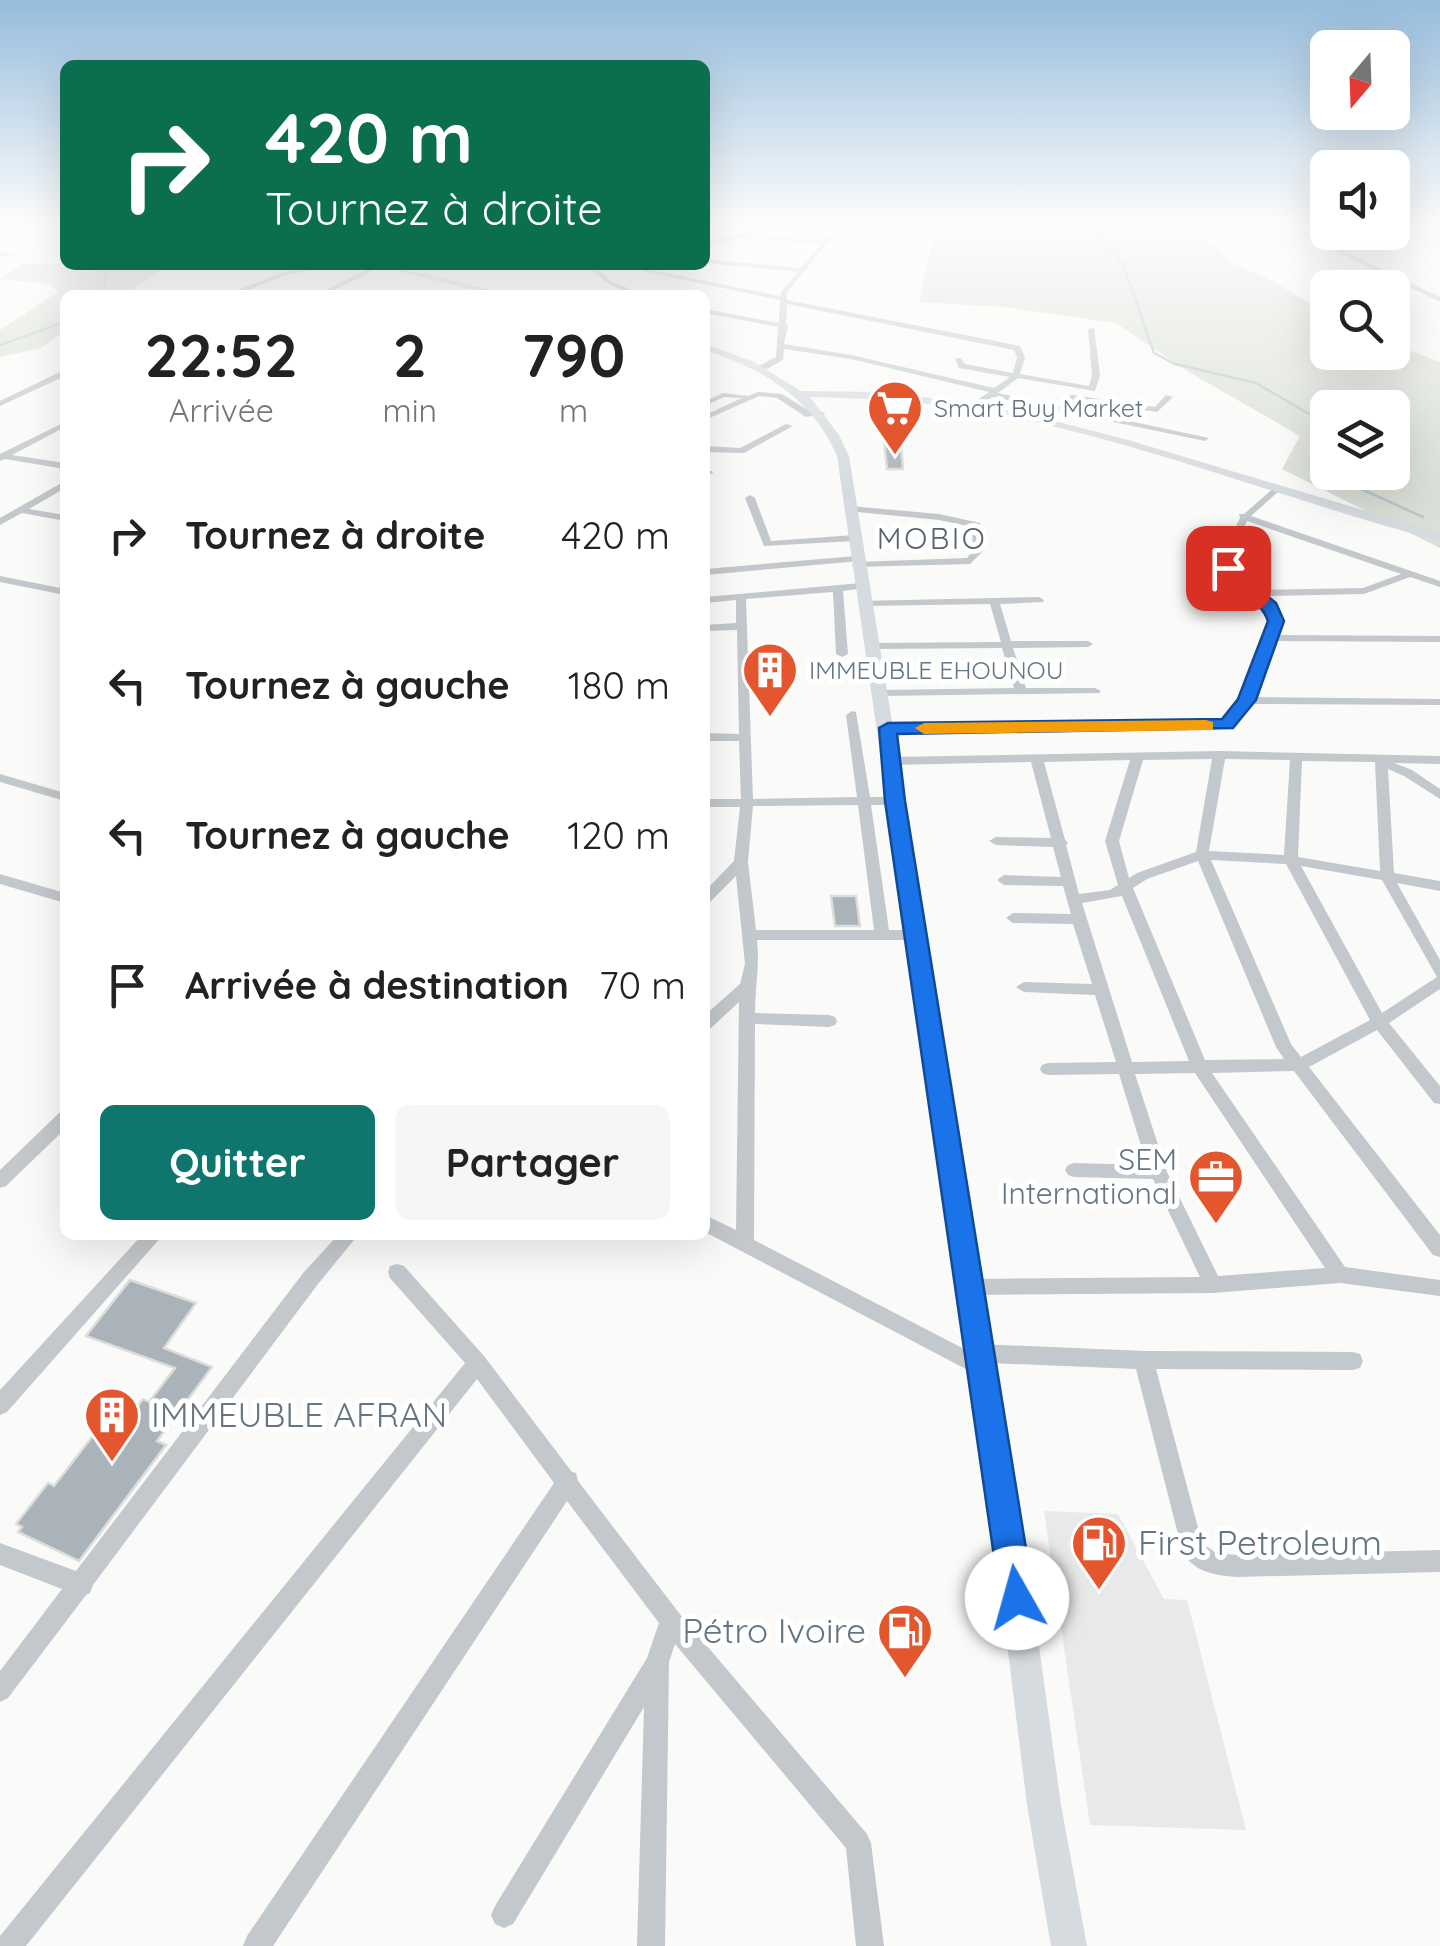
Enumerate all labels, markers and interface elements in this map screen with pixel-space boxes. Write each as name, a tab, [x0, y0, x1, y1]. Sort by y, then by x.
north arrow	[1310, 30, 1410, 130]
map controls	[1310, 30, 1410, 490]
text: 420 m	[265, 93, 473, 181]
icon: right	[100, 100, 230, 230]
button: sound	[1310, 150, 1410, 250]
text: Tournez à droite	[265, 180, 603, 236]
button: search	[1310, 270, 1410, 370]
text: 22:52	[145, 317, 298, 392]
text: 2	[393, 317, 427, 392]
text: 790	[522, 317, 625, 392]
supermarket icon: Smart Buy Market	[865, 378, 925, 457]
text: Arrivée	[169, 390, 274, 430]
text: min	[382, 390, 437, 430]
text: m	[559, 390, 588, 430]
button: layers	[1310, 390, 1410, 490]
place label: Smart Buy Market	[934, 392, 1143, 423]
icon: right	[100, 508, 155, 563]
text: Tournez à droite	[185, 511, 485, 559]
text: 420 m	[561, 511, 670, 559]
district label: MOBIO	[877, 519, 987, 557]
pin	[1186, 526, 1271, 611]
icon: arrive	[1201, 541, 1256, 596]
building icon: IMMEUBLE EHOUNOU	[740, 640, 800, 719]
place label: IMMEUBLE EHOUNOU	[809, 654, 1064, 685]
icon: left	[100, 658, 155, 713]
text: Tournez à gauche	[185, 661, 510, 709]
text: 180 m	[568, 661, 670, 709]
icon: left	[100, 808, 155, 863]
text: Tournez à gauche	[185, 811, 510, 859]
text: 120 m	[567, 811, 670, 859]
icon: arrive	[100, 958, 155, 1013]
text: Arrivée à destination	[185, 961, 569, 1009]
text: 70 m	[599, 961, 686, 1009]
button: Quitter	[100, 1105, 375, 1220]
button: Partager	[395, 1105, 670, 1220]
place label: SEM International	[1001, 1140, 1177, 1212]
office icon: SEM International	[1186, 1147, 1246, 1226]
building icon: IMMEUBLE AFRAN	[82, 1385, 142, 1464]
place label: IMMEUBLE AFRAN	[151, 1392, 447, 1436]
fuel station icon: First Petroleum	[1069, 1513, 1129, 1592]
place label: First Petroleum	[1138, 1520, 1382, 1564]
position arrow	[965, 1546, 1069, 1650]
fuel station icon: Pétro Ivoire	[875, 1601, 935, 1680]
place label: Pétro Ivoire	[682, 1608, 866, 1652]

